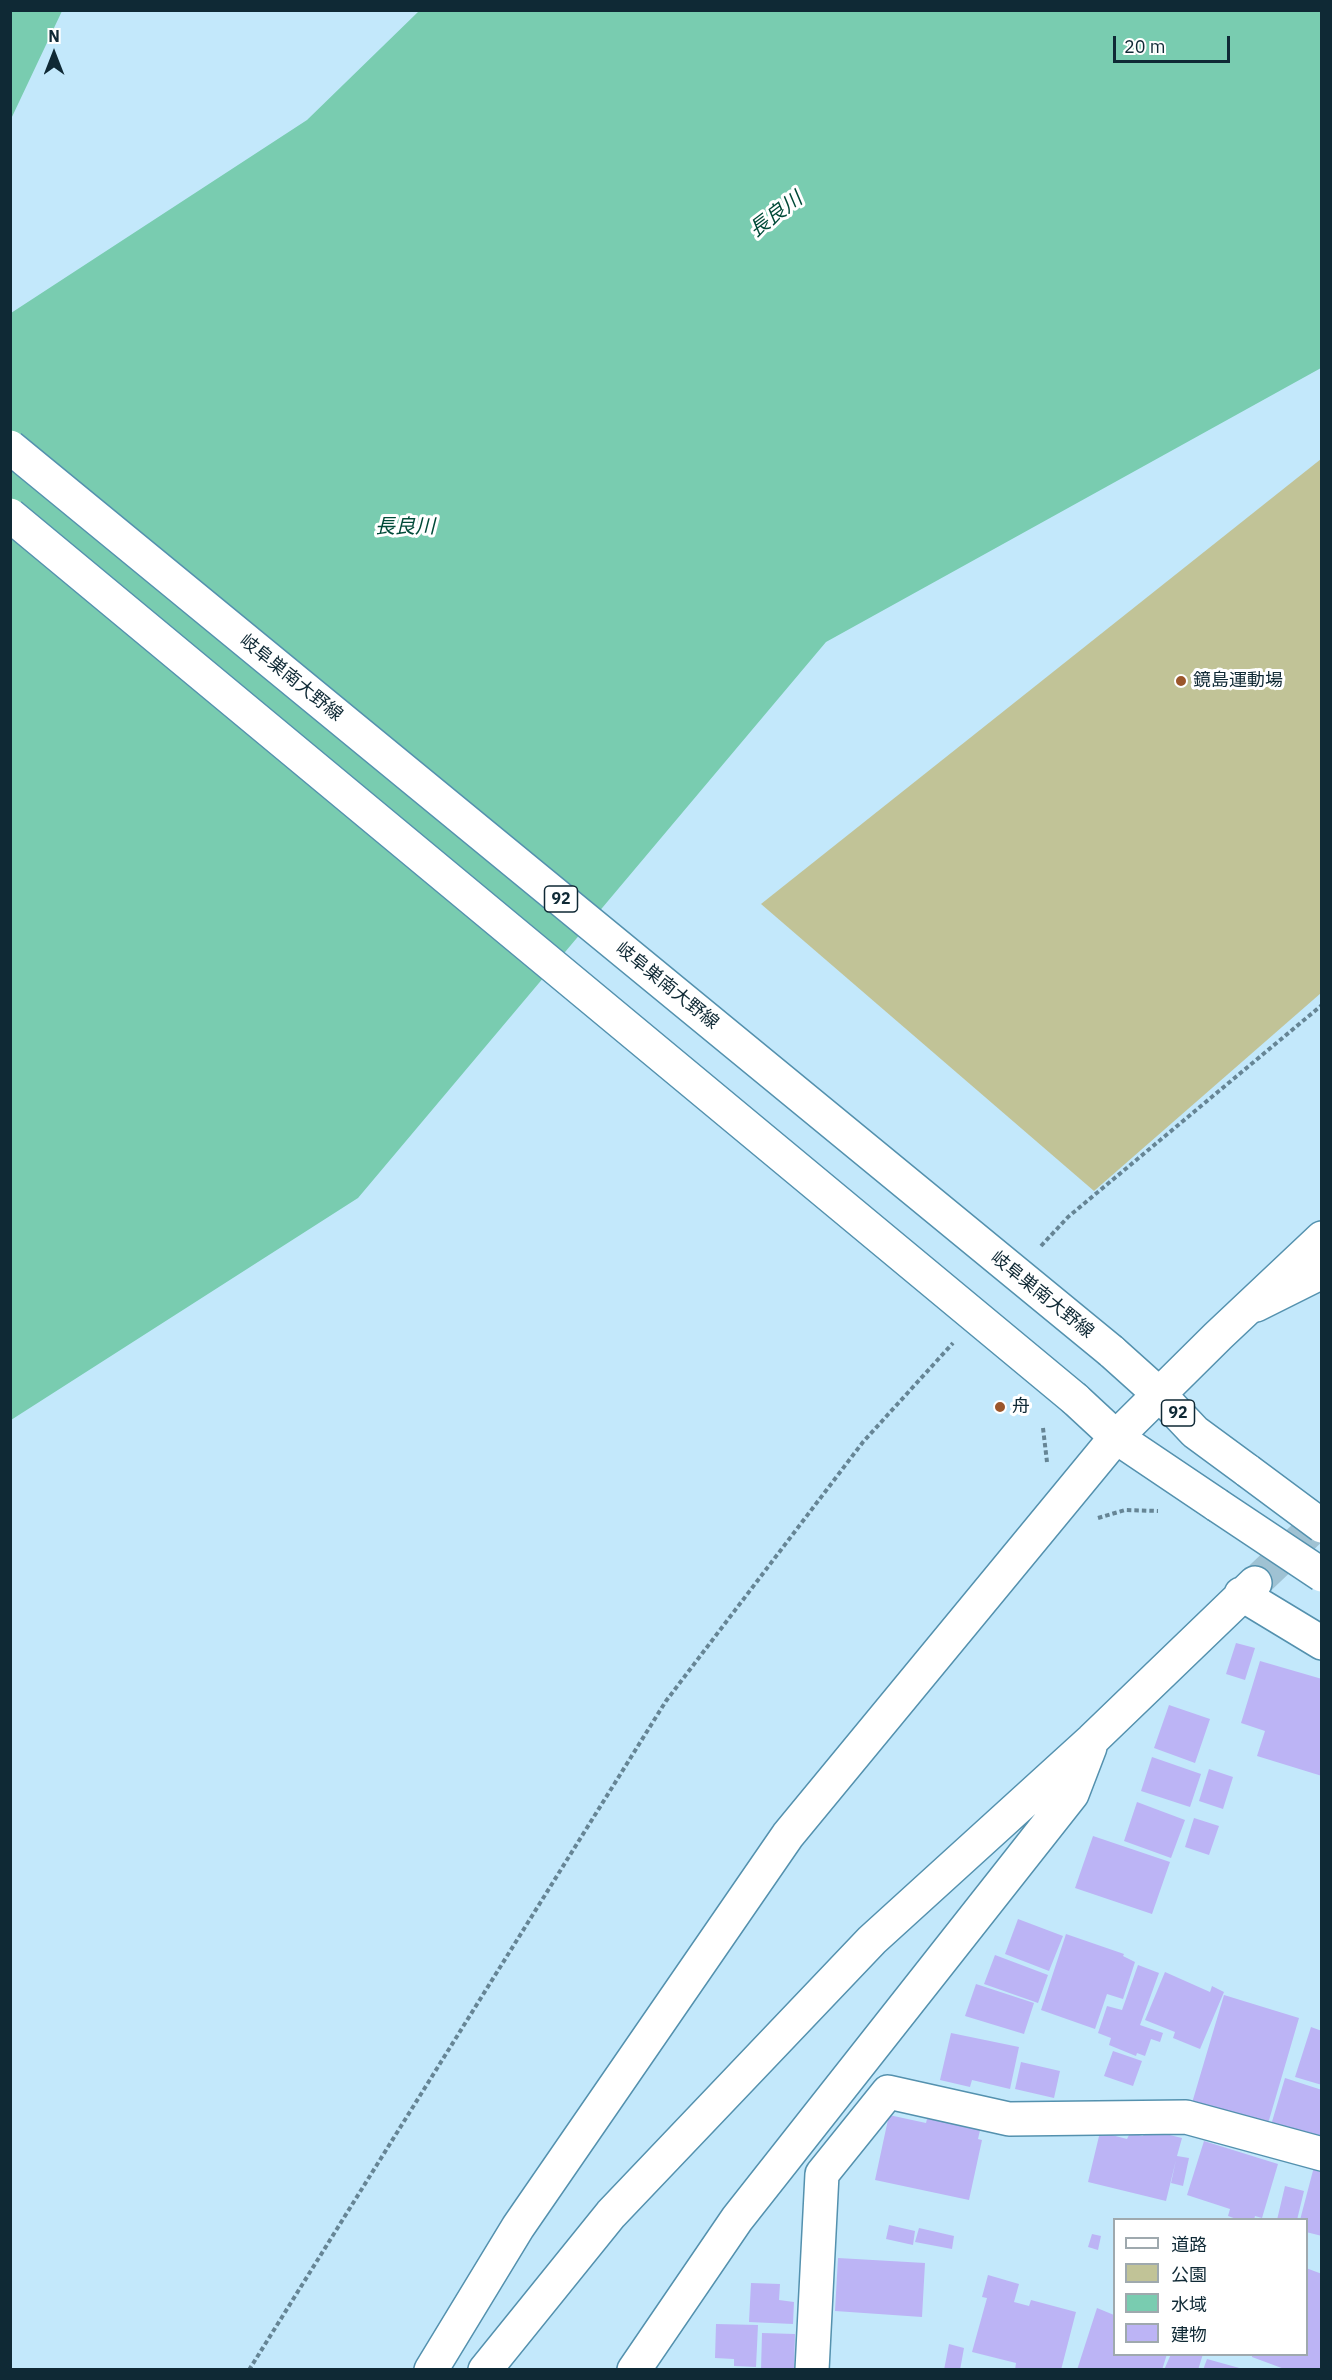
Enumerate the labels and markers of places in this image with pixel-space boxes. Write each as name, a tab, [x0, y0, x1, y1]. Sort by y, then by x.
place label: 鏡島運動場	[1193, 670, 1283, 692]
marker: 鏡島運動場	[1174, 674, 1188, 688]
place label: 舟	[1012, 1396, 1030, 1418]
marker: 舟	[993, 1400, 1007, 1414]

